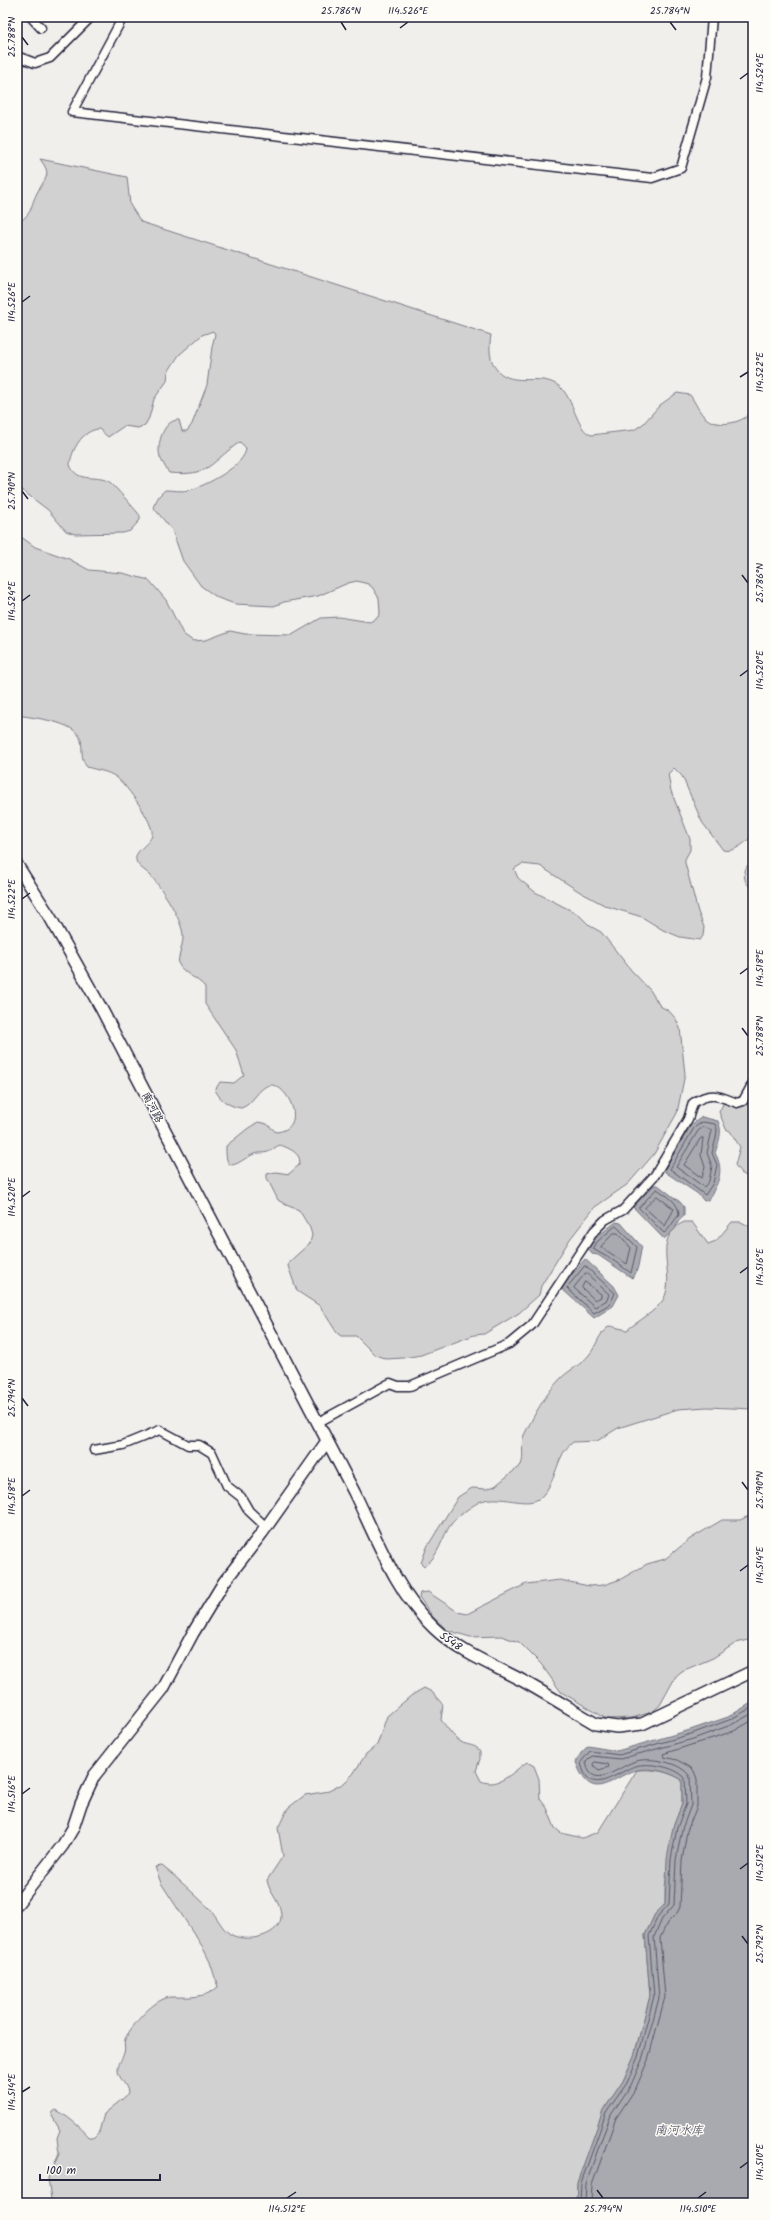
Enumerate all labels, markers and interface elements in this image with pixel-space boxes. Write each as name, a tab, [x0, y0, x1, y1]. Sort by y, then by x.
text: 25.786°N	[321, 3, 361, 19]
text: 114.526°E	[388, 3, 429, 19]
text: 25.784°N	[650, 3, 690, 19]
text: 25.788°N	[4, 17, 20, 57]
text: 114.524°E	[752, 52, 768, 93]
text: 114.526°E	[4, 281, 20, 322]
text: 114.522°E	[752, 351, 768, 392]
text: 25.790°N	[4, 472, 20, 510]
text: 25.786°N	[752, 563, 768, 603]
text: 114.524°E	[4, 580, 20, 621]
text: 114.520°E	[752, 649, 768, 690]
text: 114.522°E	[4, 878, 20, 919]
text: 114.518°E	[752, 948, 768, 987]
text: 25.788°N	[752, 1016, 768, 1056]
street label: 南河路	[136, 1089, 168, 1126]
text: 114.520°E	[4, 1176, 20, 1217]
text: 114.516°E	[752, 1247, 768, 1286]
text: 25.794°N	[4, 1378, 20, 1417]
text: 25.790°N	[752, 1471, 768, 1509]
text: 114.518°E	[4, 1476, 20, 1515]
text: 114.514°E	[752, 1545, 768, 1584]
street label: S548	[435, 1627, 466, 1656]
text: 114.516°E	[4, 1774, 20, 1813]
text: 114.512°E	[752, 1843, 768, 1882]
text: 25.792°N	[752, 1924, 768, 1964]
text: 114.514°E	[4, 2072, 20, 2111]
water label: 南河水库	[655, 2121, 704, 2140]
text: 114.510°E	[752, 2142, 768, 2180]
scale bar	[40, 2156, 160, 2182]
text: 100 m	[46, 2161, 77, 2180]
text: 114.512°E	[268, 2201, 307, 2217]
text: 25.794°N	[584, 2201, 623, 2217]
text: 114.510°E	[680, 2201, 718, 2217]

